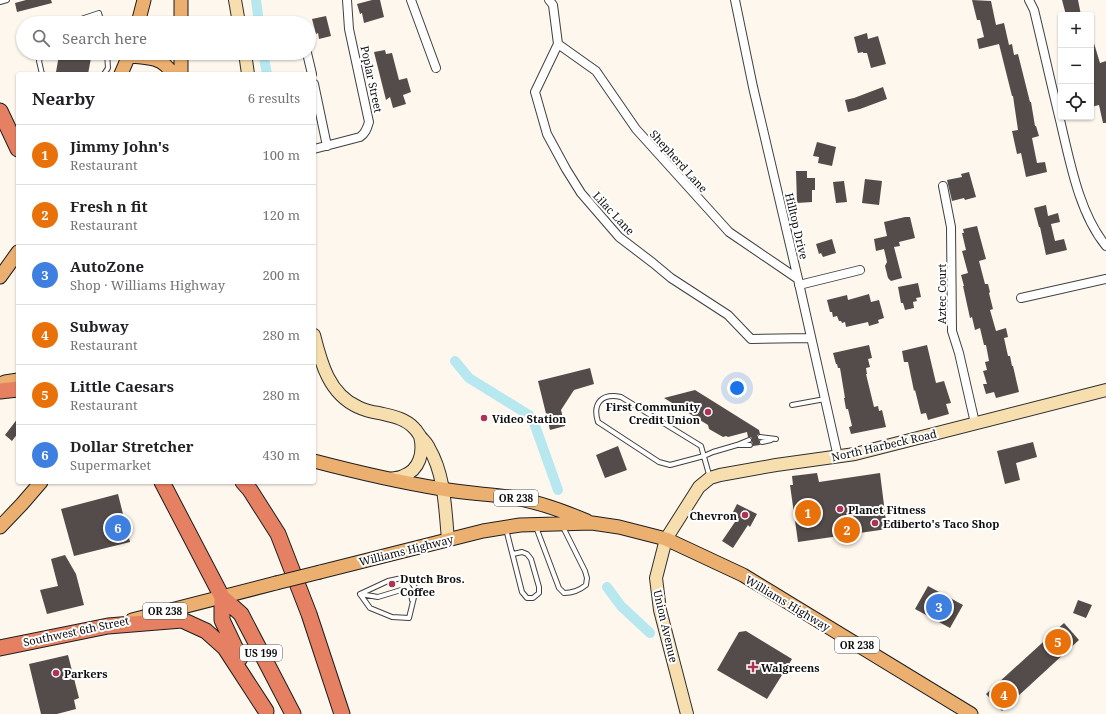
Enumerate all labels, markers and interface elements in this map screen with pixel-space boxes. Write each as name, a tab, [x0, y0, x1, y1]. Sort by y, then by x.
map controls	[1058, 12, 1094, 120]
button: +	[1058, 12, 1094, 48]
search box	[16, 16, 316, 60]
icon: search	[30, 27, 52, 49]
text: Search here	[62, 28, 147, 48]
street label: Poplar Street	[358, 44, 386, 114]
button: −	[1058, 48, 1094, 84]
button: locate	[1058, 84, 1094, 120]
text: Nearby	[32, 87, 95, 110]
text: 6 results	[248, 89, 300, 107]
street label: Shepherd Lane	[647, 127, 711, 196]
text: Jimmy John's	[70, 136, 169, 156]
text: 1	[41, 146, 49, 164]
text: 100 m	[263, 146, 300, 164]
text: Restaurant	[70, 156, 138, 174]
street label: Lilac Lane	[590, 188, 638, 238]
street label: Hilltop Drive	[782, 191, 812, 261]
text: Fresh n fit	[70, 196, 148, 216]
text: 2	[41, 206, 49, 224]
text: 120 m	[263, 206, 300, 224]
text: Restaurant	[70, 216, 138, 234]
text: AutoZone	[70, 256, 144, 276]
street label: Aztec Court	[934, 264, 949, 324]
text: 3	[41, 266, 49, 284]
text: 200 m	[263, 266, 300, 284]
text: Shop · Williams Highway	[70, 276, 225, 294]
text: Subway	[70, 316, 129, 336]
text: 4	[41, 326, 49, 344]
text: 280 m	[263, 326, 300, 344]
text: Restaurant	[70, 336, 138, 354]
text: Little Caesars	[70, 376, 174, 396]
your location	[727, 378, 747, 398]
text: 5	[41, 386, 49, 404]
text: 280 m	[263, 386, 300, 404]
text: Restaurant	[70, 396, 138, 414]
place label: First Community Credit Union	[606, 399, 701, 427]
marker: First Community Credit Union	[703, 407, 713, 417]
place label: Video Station	[492, 411, 567, 426]
marker: Video Station	[479, 413, 489, 423]
street label: North Harbeck Road	[830, 426, 938, 464]
text: Dollar Stretcher	[70, 436, 194, 456]
text: 6	[41, 446, 49, 464]
text: 430 m	[263, 446, 300, 464]
text: Supermarket	[70, 456, 151, 474]
road number: OR 238	[494, 490, 538, 506]
pin: 1	[795, 498, 821, 528]
place label: Planet Fitness	[848, 502, 926, 517]
marker: Planet Fitness	[835, 504, 845, 514]
place label: Chevron	[690, 508, 738, 523]
marker: Chevron	[740, 510, 750, 520]
pin: 6	[105, 513, 131, 543]
pin: 2	[834, 515, 860, 545]
place label: Ediberto's Taco Shop	[883, 516, 999, 531]
marker: Ediberto's Taco Shop	[870, 518, 880, 528]
street label: Williams Highway	[357, 531, 455, 569]
place label: Dutch Bros. Coffee	[400, 571, 465, 599]
street label: Williams Highway	[743, 572, 834, 635]
marker: Dutch Bros. Coffee	[387, 579, 397, 589]
street label: Union Avenue	[650, 588, 682, 664]
pin: 3	[926, 592, 952, 622]
road number: OR 238	[143, 603, 187, 619]
street label: Southwest 6th Street	[22, 612, 130, 650]
pin: 5	[1045, 627, 1071, 657]
road number: OR 238	[835, 637, 879, 653]
road number: US 199	[240, 645, 282, 661]
place label: Walgreens	[761, 660, 820, 675]
marker: Walgreens	[748, 662, 758, 672]
place label: Parkers	[64, 666, 108, 681]
marker: Parkers	[51, 668, 61, 678]
pin: 4	[991, 680, 1017, 710]

